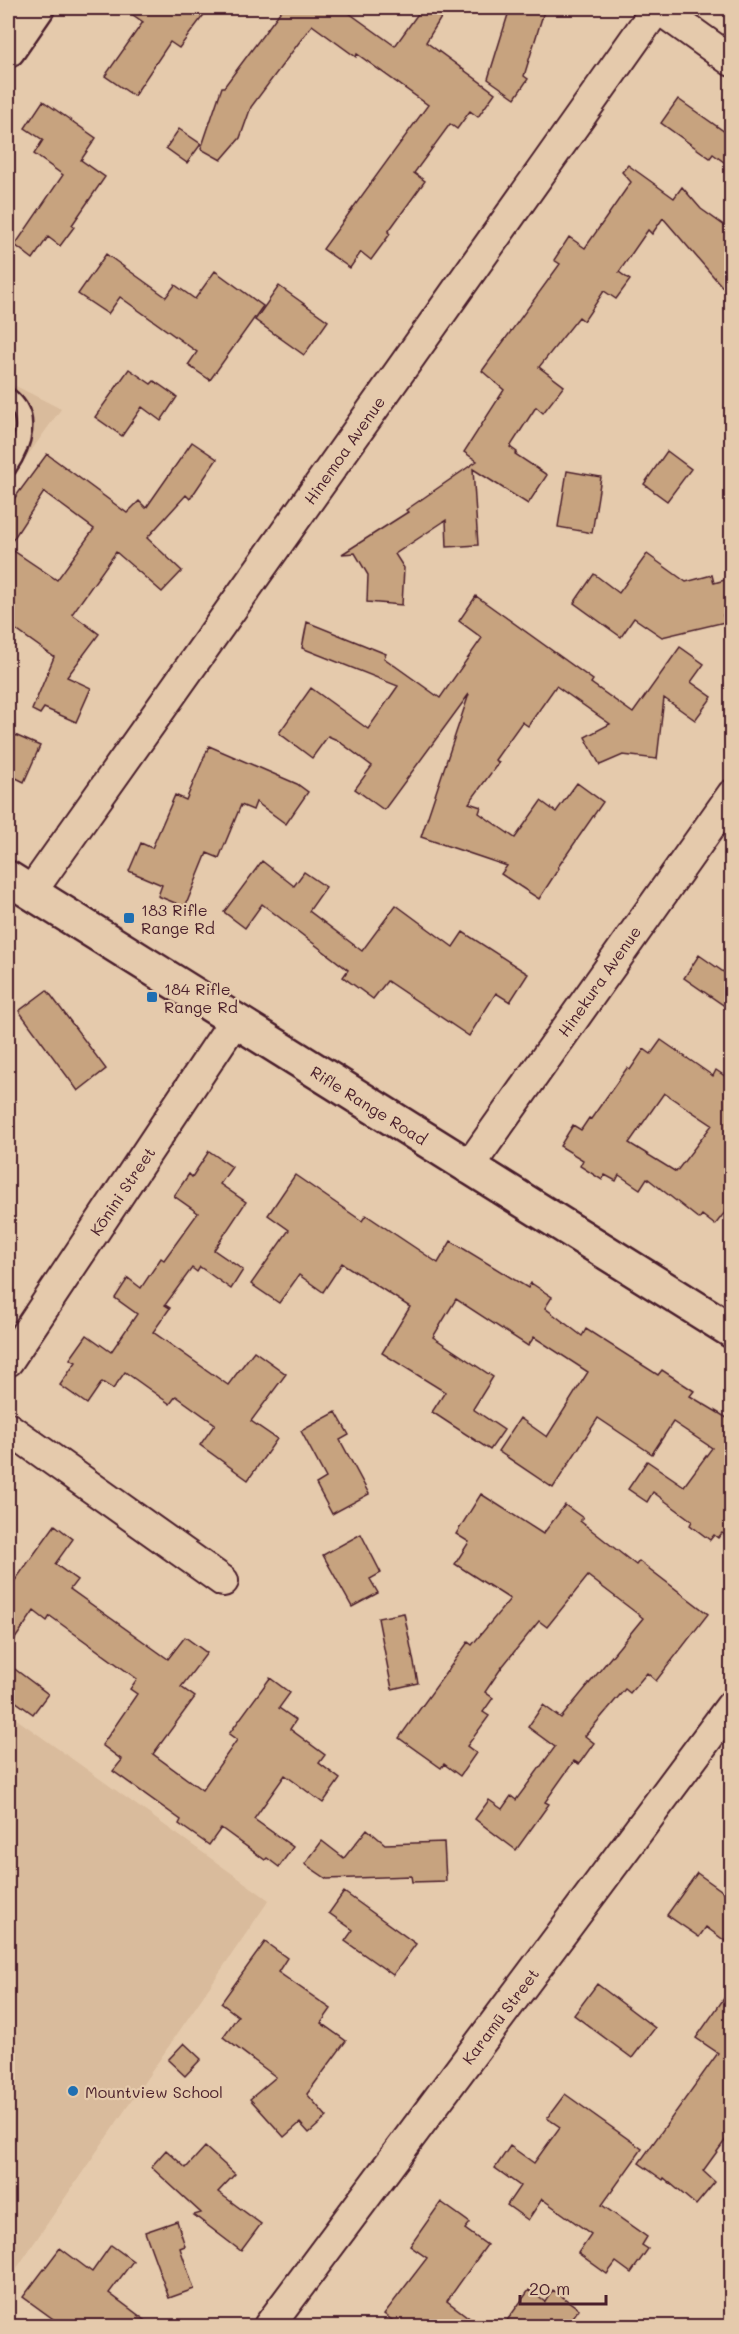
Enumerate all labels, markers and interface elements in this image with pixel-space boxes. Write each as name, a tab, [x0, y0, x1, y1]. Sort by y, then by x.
street label: Hinemoa Avenue	[299, 392, 389, 508]
place label: 183 Rifle Range Rd	[141, 899, 215, 938]
marker: 183 Rifle Range Rd	[122, 911, 136, 925]
street label: Hinekura Avenue	[553, 921, 645, 1041]
place label: 184 Rifle Range Rd	[164, 978, 238, 1017]
marker: 184 Rifle Range Rd	[145, 990, 159, 1004]
street label: Rifle Range Road	[307, 1061, 431, 1149]
street label: Kōnini Street	[85, 1143, 159, 1239]
street label: Karamū Street	[457, 1964, 543, 2068]
place label: Mountview School	[85, 2081, 223, 2102]
marker: Mountview School	[66, 2084, 80, 2098]
scale bar	[520, 2268, 606, 2306]
text: 20 m	[529, 2276, 570, 2300]

